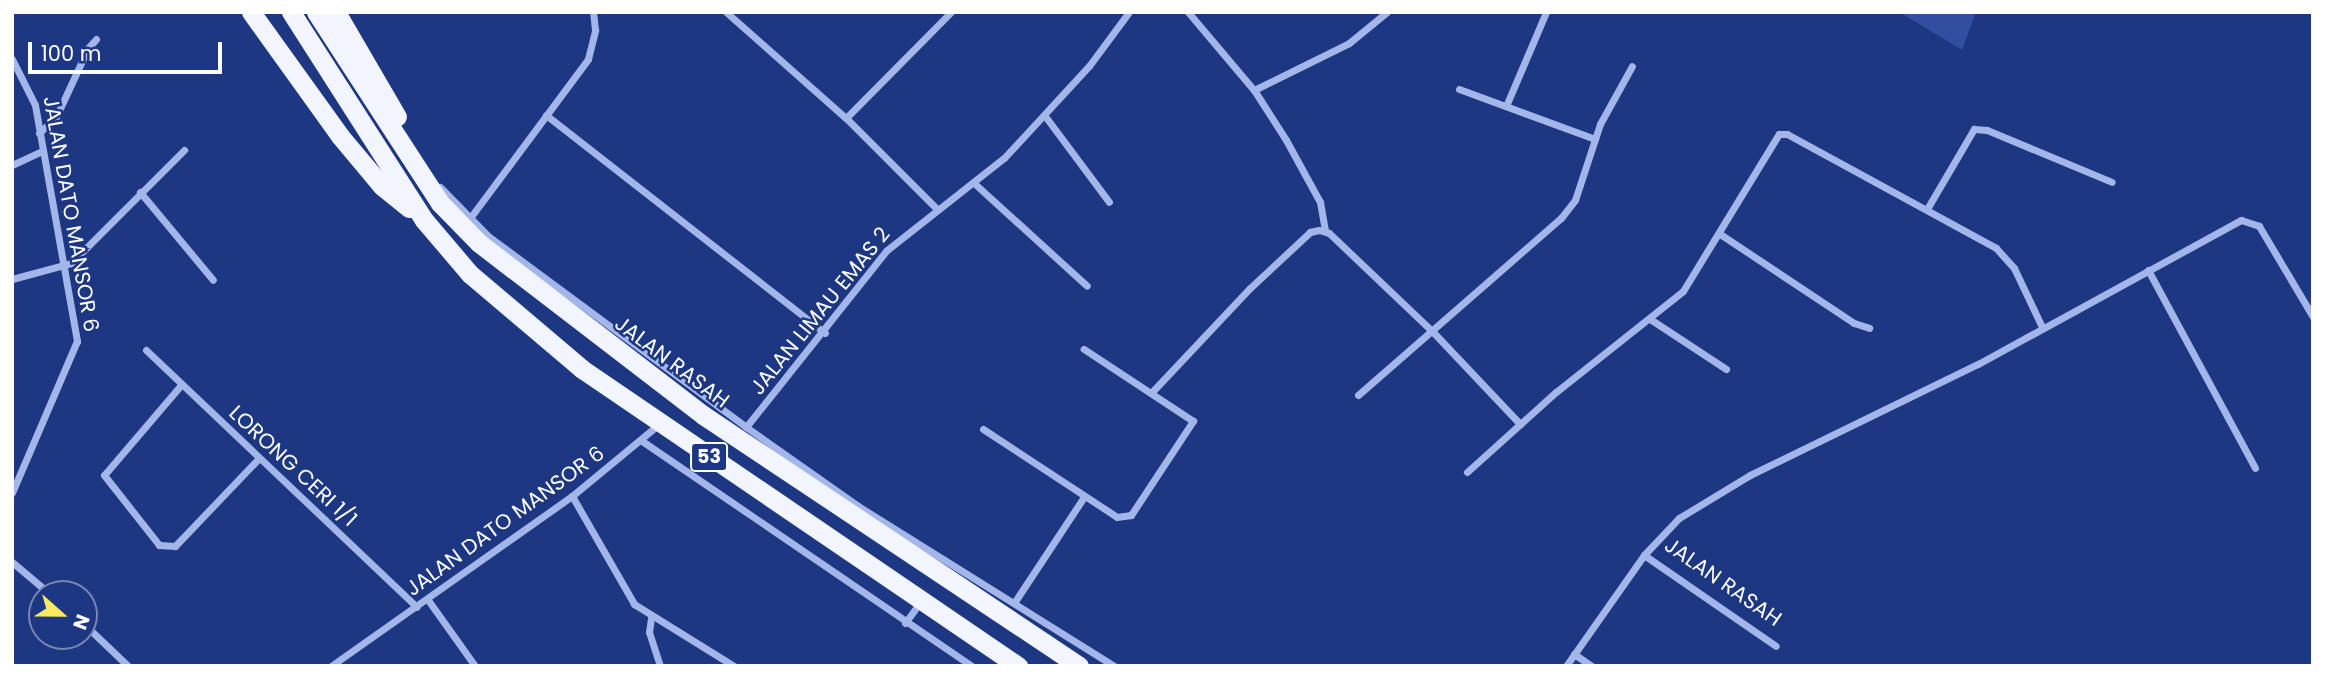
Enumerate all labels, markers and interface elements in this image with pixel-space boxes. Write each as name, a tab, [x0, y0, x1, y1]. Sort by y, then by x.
scale bar	[32, 28, 226, 72]
text: 100 m	[41, 39, 101, 68]
street label: JALAN DATO MANSOR 6	[38, 94, 104, 334]
street label: JALAN LIMAU EMAS 2	[745, 222, 895, 400]
street label: JALAN RASAH	[610, 311, 734, 413]
street label: LORONG CERI 1/1	[224, 400, 362, 532]
street label: JALAN DATO MANSOR 6	[401, 441, 609, 601]
road number: 53	[690, 442, 728, 472]
street label: JALAN RASAH	[1660, 532, 1786, 632]
north arrow	[28, 580, 98, 650]
text: N	[66, 610, 96, 633]

